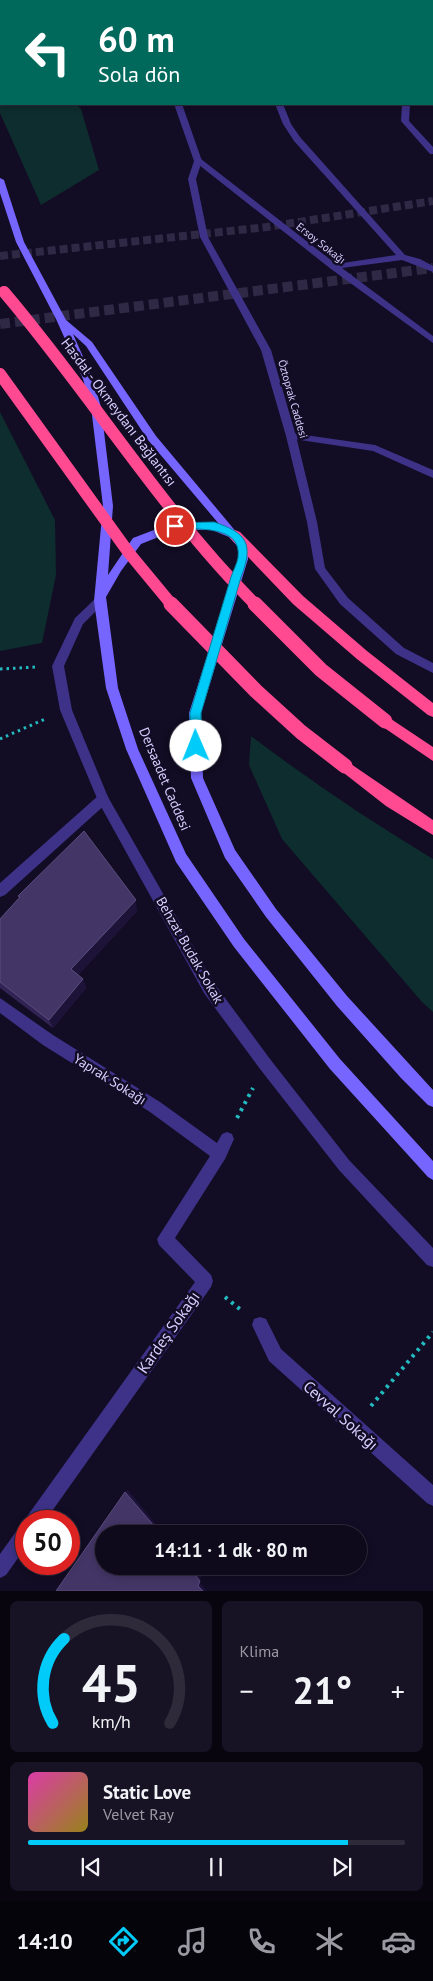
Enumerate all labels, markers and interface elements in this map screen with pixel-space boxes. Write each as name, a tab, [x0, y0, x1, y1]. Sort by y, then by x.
text: 60 m	[98, 16, 175, 62]
icon: left	[15, 20, 80, 85]
text: Sola dön	[98, 60, 180, 88]
street label: Ersoy Sokağı	[293, 219, 349, 267]
street label: Hasdal - Okmeydanı Bağlantısı	[57, 334, 181, 490]
street label: Öztoprak Caddesi	[275, 358, 311, 440]
pin	[154, 505, 196, 547]
icon: arrive	[161, 512, 189, 540]
position arrow	[169, 719, 221, 771]
street label: Dersaadet Caddesi	[135, 725, 195, 833]
street label: Behzat Budak Sokak	[152, 893, 228, 1007]
street label: Yaprak Sokağı	[70, 1049, 150, 1109]
street label: Kardeş Sokağı	[132, 1287, 204, 1377]
street label: Cevval Sokağı	[299, 1376, 383, 1454]
speed limit sign: 50	[15, 1510, 80, 1575]
text: 14:11 · 1 dk · 80 m	[154, 1538, 308, 1562]
text: Klima	[240, 1641, 279, 1661]
text: 45	[81, 1649, 140, 1716]
text: 21°	[292, 1665, 352, 1714]
text: −	[240, 1672, 254, 1709]
text: +	[391, 1672, 405, 1709]
text: km/h	[91, 1710, 130, 1733]
text: Static Love	[103, 1780, 191, 1804]
text: Velvet Ray	[103, 1804, 174, 1824]
icon: previous	[77, 1853, 105, 1881]
icon: pause	[202, 1853, 230, 1881]
icon: next	[328, 1853, 356, 1881]
icon: directions	[106, 1924, 141, 1959]
icon: music	[175, 1924, 210, 1959]
icon: phone	[244, 1924, 279, 1959]
icon: climate	[312, 1924, 347, 1959]
icon: car	[381, 1924, 416, 1959]
text: 14:10	[17, 1927, 73, 1955]

